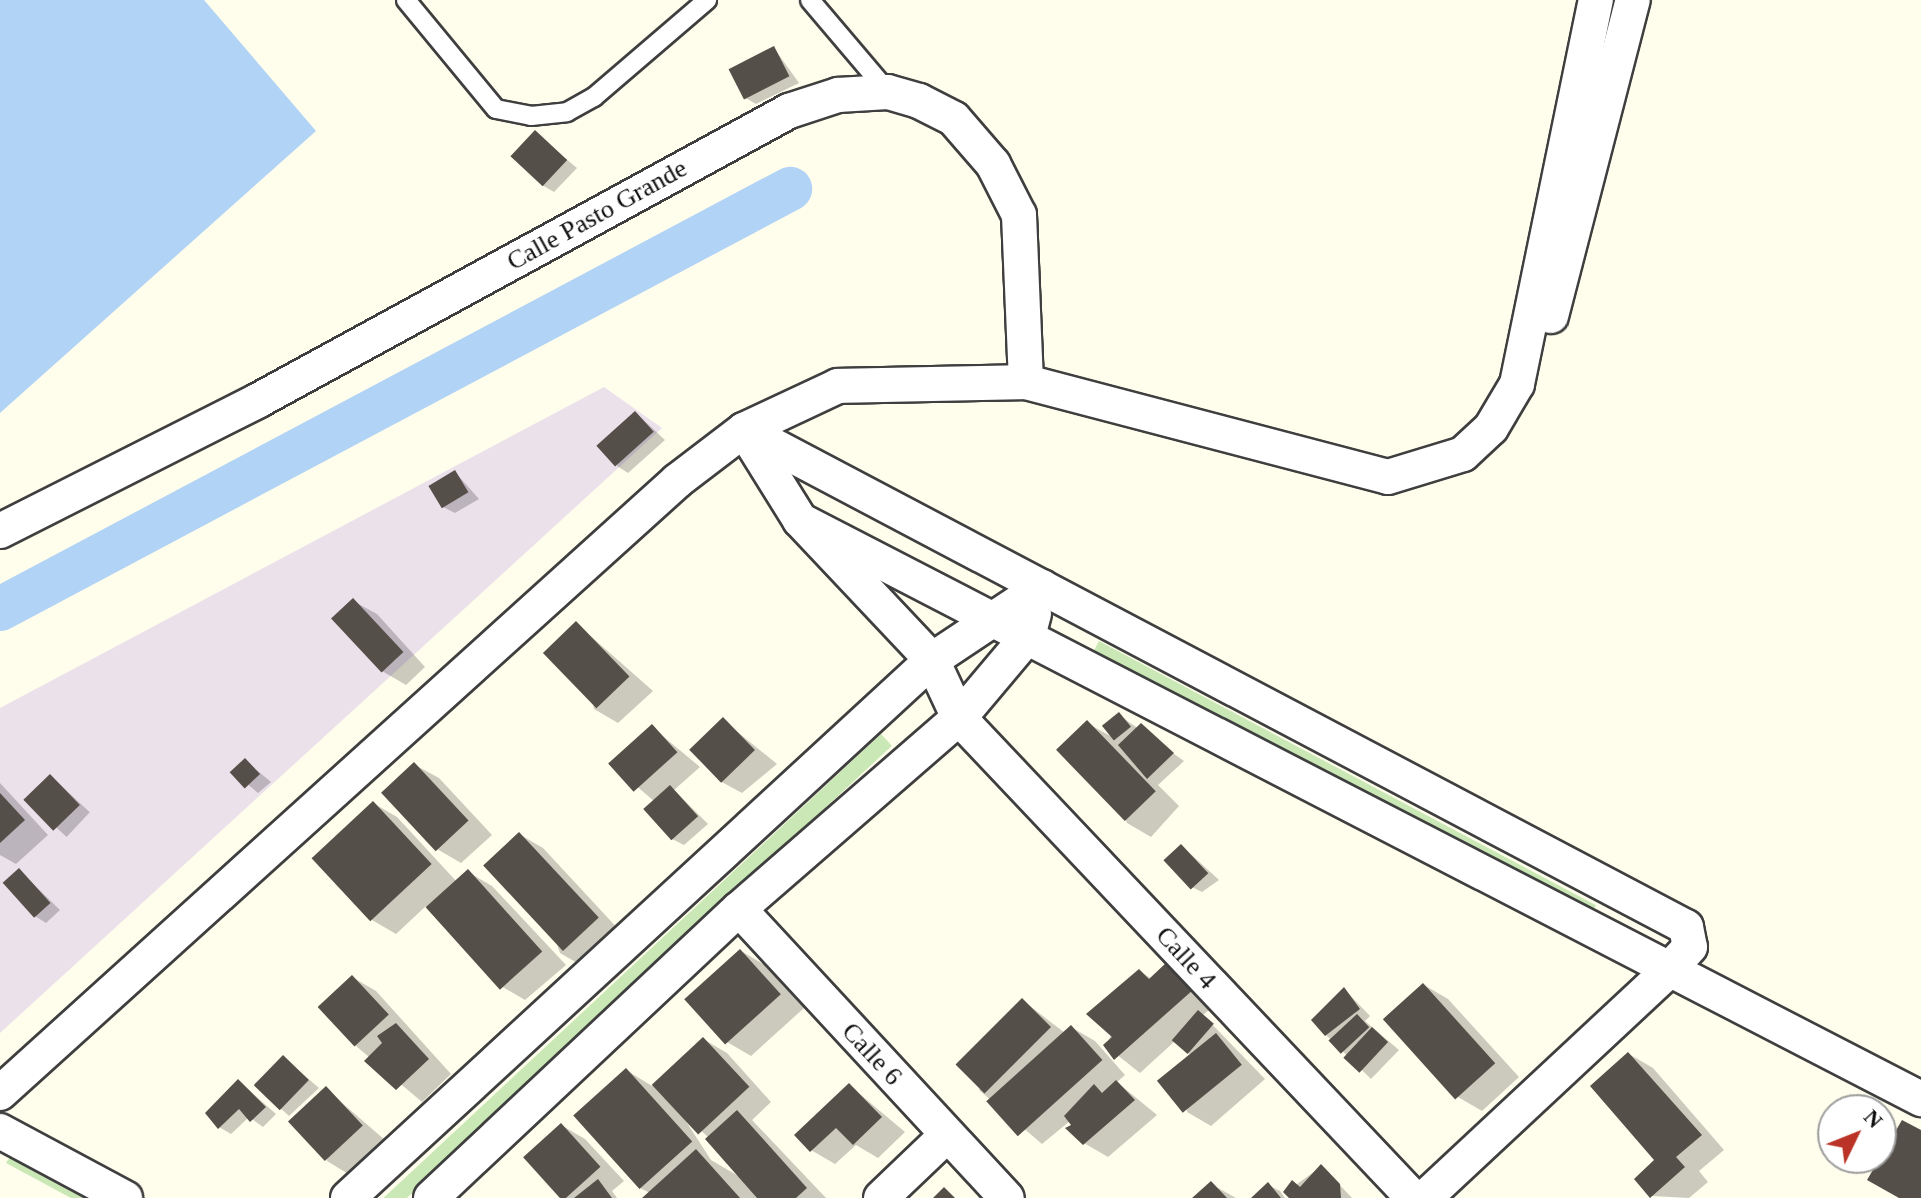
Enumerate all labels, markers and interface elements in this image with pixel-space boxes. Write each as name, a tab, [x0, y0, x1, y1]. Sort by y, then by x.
street label: Calle Pasto Grande	[502, 153, 692, 277]
street label: Calle 4	[1149, 920, 1223, 996]
street label: Calle 6	[835, 1016, 909, 1092]
north arrow	[1817, 1094, 1897, 1174]
text: N	[1859, 1104, 1888, 1133]

